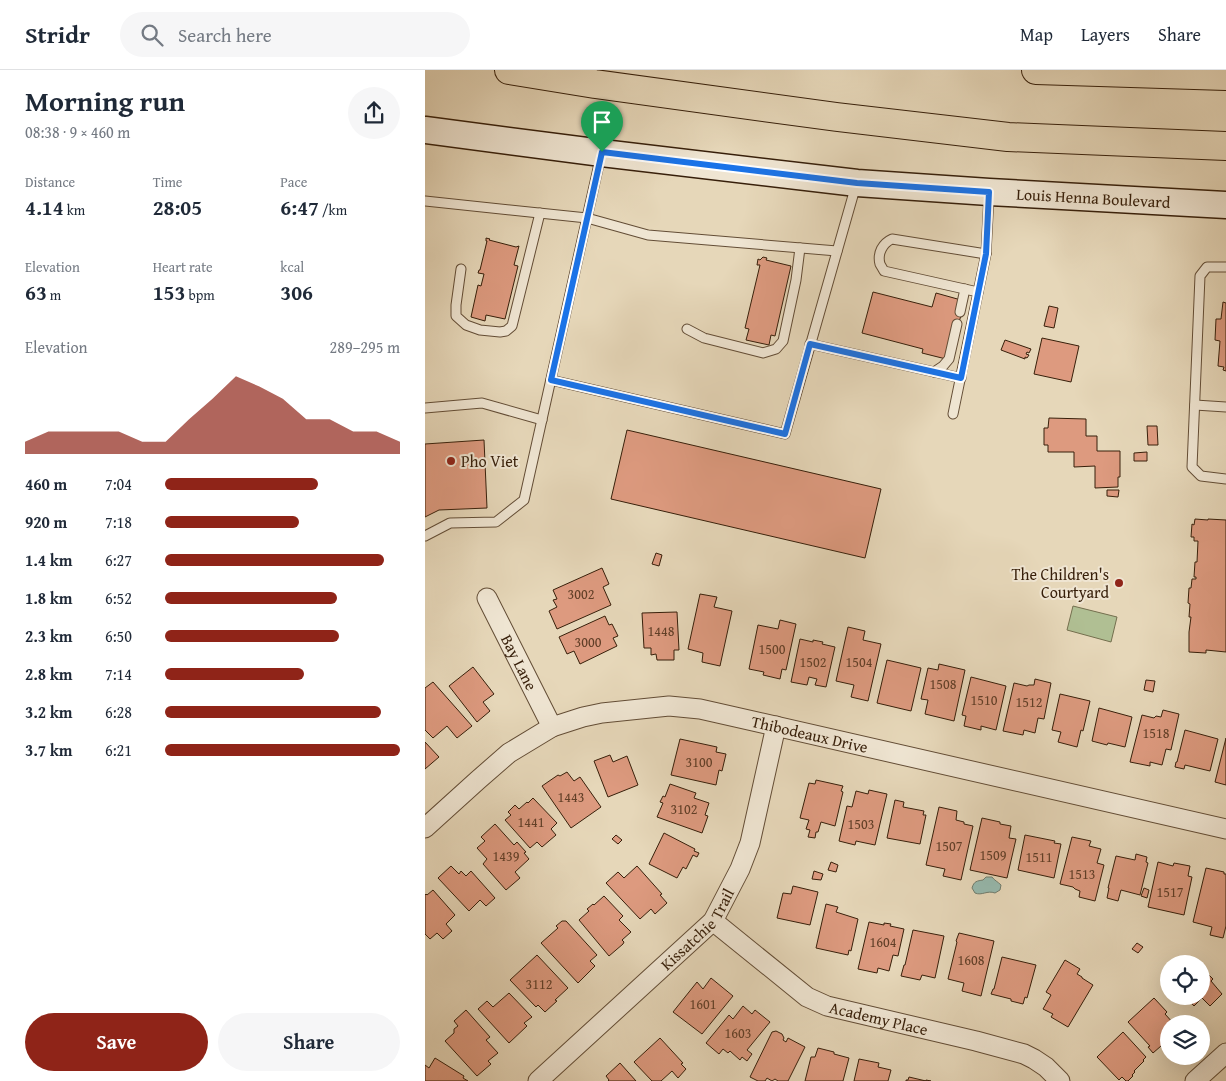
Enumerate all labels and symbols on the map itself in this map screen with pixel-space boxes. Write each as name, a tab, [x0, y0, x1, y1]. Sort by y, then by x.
pin	[581, 101, 623, 152]
street label: Louis Henna Boulevard	[1016, 182, 1171, 214]
place label: Pho Viet	[461, 449, 519, 473]
marker: Pho Viet	[445, 455, 457, 467]
place label: The Children's Courtyard	[1012, 562, 1109, 604]
marker: The Children's Courtyard	[1113, 577, 1125, 589]
house number: 3002	[568, 584, 594, 604]
house number: 1448	[648, 621, 675, 641]
street label: Bay Lane	[495, 630, 544, 694]
house number: 3000	[575, 632, 602, 652]
house number: 1500	[759, 639, 786, 659]
house number: 1502	[800, 652, 826, 672]
house number: 1504	[846, 652, 873, 672]
house number: 1508	[930, 674, 957, 694]
house number: 1510	[971, 690, 998, 710]
house number: 1512	[1016, 692, 1042, 712]
street label: Thibodeaux Drive	[749, 709, 870, 759]
house number: 1518	[1143, 723, 1170, 743]
house number: 3100	[686, 752, 713, 772]
house number: 1443	[558, 787, 584, 807]
house number: 3102	[671, 799, 697, 819]
house number: 1441	[518, 812, 544, 832]
house number: 1503	[848, 814, 874, 834]
house number: 1507	[936, 836, 963, 856]
house number: 1509	[980, 845, 1007, 865]
house number: 1439	[493, 846, 520, 866]
house number: 1511	[1026, 847, 1052, 867]
house number: 1513	[1069, 864, 1095, 884]
house number: 1517	[1157, 882, 1184, 902]
street label: Kissatchie Trail	[655, 884, 740, 976]
house number: 1604	[870, 932, 897, 952]
house number: 1608	[958, 950, 985, 970]
house number: 3112	[526, 974, 552, 994]
house number: 1601	[690, 994, 716, 1014]
street label: Academy Place	[827, 995, 930, 1041]
house number: 1603	[725, 1023, 751, 1043]

